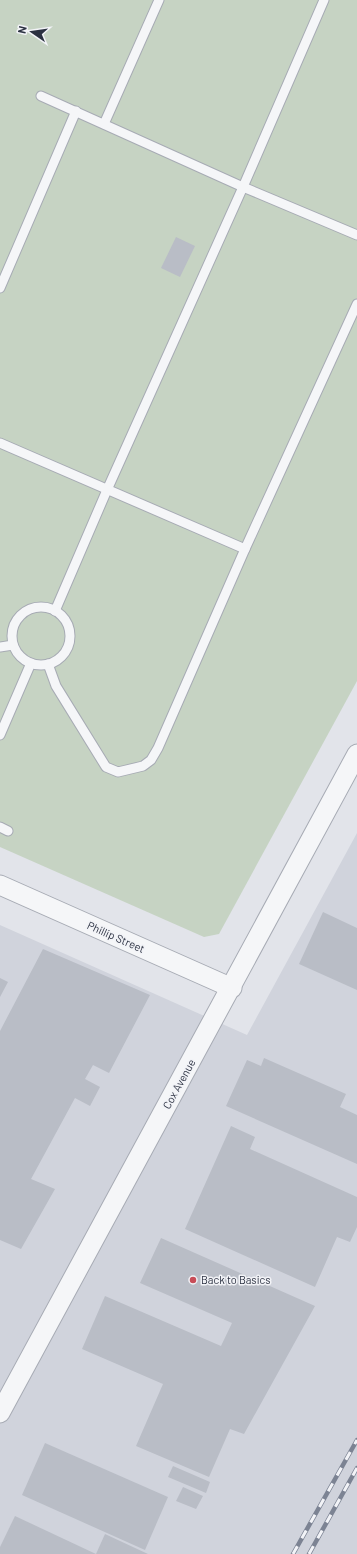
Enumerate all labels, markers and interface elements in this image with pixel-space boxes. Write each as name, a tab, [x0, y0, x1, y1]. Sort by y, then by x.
north arrow	[12, 12, 52, 52]
text: N	[15, 25, 29, 35]
street label: Phillip Street	[86, 918, 147, 955]
street label: Cox Avenue	[160, 1056, 198, 1111]
place label: Back to Basics	[201, 1273, 270, 1286]
marker: Back to Basics	[188, 1275, 198, 1285]

